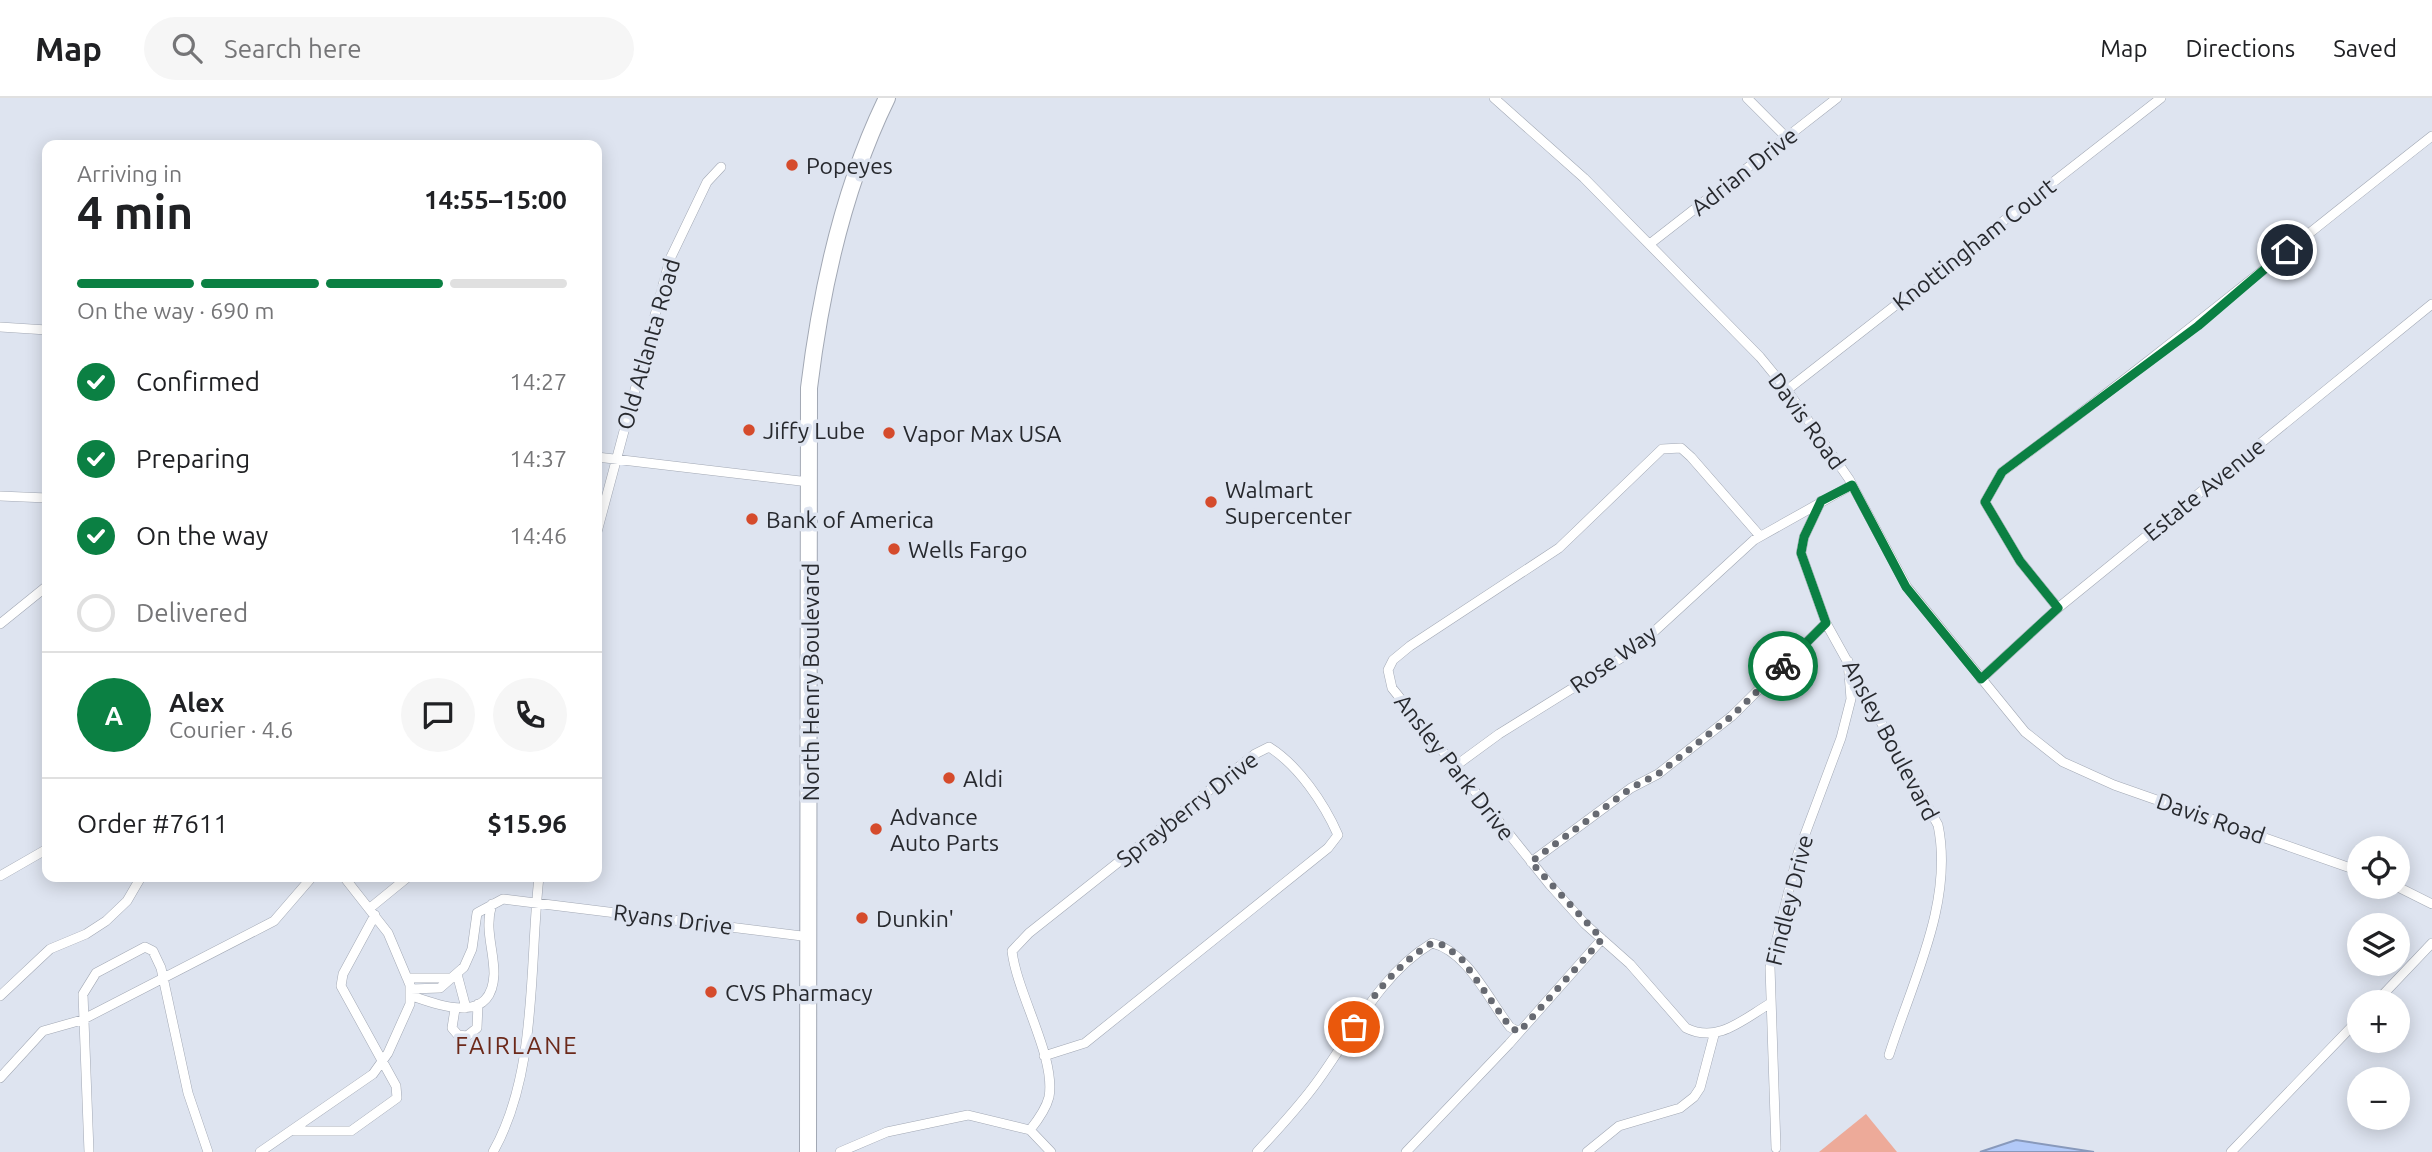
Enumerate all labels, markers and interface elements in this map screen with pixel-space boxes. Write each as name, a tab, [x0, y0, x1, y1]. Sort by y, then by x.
search box	[144, 17, 634, 80]
icon: search	[168, 29, 206, 67]
text: Map	[35, 30, 102, 67]
text: Search here	[224, 34, 362, 63]
text: Map	[2100, 35, 2147, 62]
text: Directions	[2185, 35, 2295, 62]
text: Saved	[2333, 35, 2397, 62]
street label: Adrian Drive	[1686, 122, 1802, 220]
place label: Popeyes	[806, 153, 893, 178]
marker: Popeyes	[784, 157, 800, 173]
text: Arriving in	[77, 161, 182, 186]
street label: Knottingham Court	[1888, 173, 2060, 315]
text: 14:55–15:00	[424, 185, 567, 214]
text: 4 min	[77, 186, 193, 238]
pin	[2257, 220, 2317, 280]
icon: home	[2268, 231, 2306, 269]
street label: Old Atlanta Road	[612, 256, 684, 432]
text: On the way · 690 m	[77, 298, 274, 323]
icon: check	[77, 363, 115, 401]
text: Confirmed	[136, 367, 260, 396]
street label: Davis Road	[1764, 368, 1850, 474]
text: 14:27	[509, 369, 567, 394]
place label: Jiffy Lube	[763, 418, 865, 443]
place label: Vapor Max USA	[903, 421, 1061, 446]
marker: Jiffy Lube	[741, 422, 757, 438]
marker: Vapor Max USA	[881, 425, 897, 441]
street label: Estate Avenue	[2139, 433, 2269, 545]
icon: check	[77, 440, 115, 478]
text: Preparing	[136, 444, 250, 473]
text: 14:37	[509, 446, 567, 471]
place label: Walmart Supercenter	[1225, 477, 1352, 528]
marker: Walmart Supercenter	[1203, 494, 1219, 510]
place label: Bank of America	[766, 507, 934, 532]
marker: Bank of America	[744, 511, 760, 527]
icon: check	[77, 517, 115, 555]
text: On the way	[136, 521, 268, 550]
text: 14:46	[509, 523, 567, 548]
place label: Wells Fargo	[908, 537, 1027, 562]
marker: Wells Fargo	[886, 541, 902, 557]
street label: North Henry Boulevard	[798, 563, 823, 801]
text: Delivered	[136, 598, 248, 627]
street label: Rose Way	[1565, 620, 1661, 698]
courier	[1748, 631, 1818, 701]
icon: bike	[1764, 647, 1802, 685]
street label: Ansley Boulevard	[1838, 655, 1944, 825]
button: chat	[401, 678, 475, 752]
button: phone	[493, 678, 567, 752]
text: Alex	[169, 688, 224, 717]
street label: Ansley Park Drive	[1390, 689, 1520, 845]
text: A	[105, 701, 123, 730]
text: Courier · 4.6	[169, 717, 293, 742]
street label: Sprayberry Drive	[1112, 746, 1262, 872]
place label: Aldi	[963, 766, 1003, 791]
marker: Aldi	[941, 770, 957, 786]
street label: Davis Road	[2153, 788, 2269, 848]
place label: Advance Auto Parts	[890, 804, 999, 855]
text: Order #7611	[77, 809, 228, 838]
text: $15.96	[487, 809, 567, 838]
marker: Advance Auto Parts	[868, 821, 884, 837]
street label: Findley Drive	[1761, 832, 1817, 968]
map controls	[2347, 836, 2410, 1130]
button: locate	[2347, 836, 2410, 899]
street label: Ryans Drive	[612, 899, 734, 939]
place label: Dunkin'	[876, 906, 954, 931]
marker: Dunkin'	[854, 910, 870, 926]
button: layers	[2347, 913, 2410, 976]
place label: CVS Pharmacy	[725, 980, 873, 1005]
marker: CVS Pharmacy	[703, 984, 719, 1000]
button: +	[2347, 990, 2410, 1053]
pin	[1324, 997, 1384, 1057]
icon: bag	[1335, 1008, 1373, 1046]
district label: FAIRLANE	[455, 1032, 579, 1059]
button: −	[2347, 1067, 2410, 1130]

